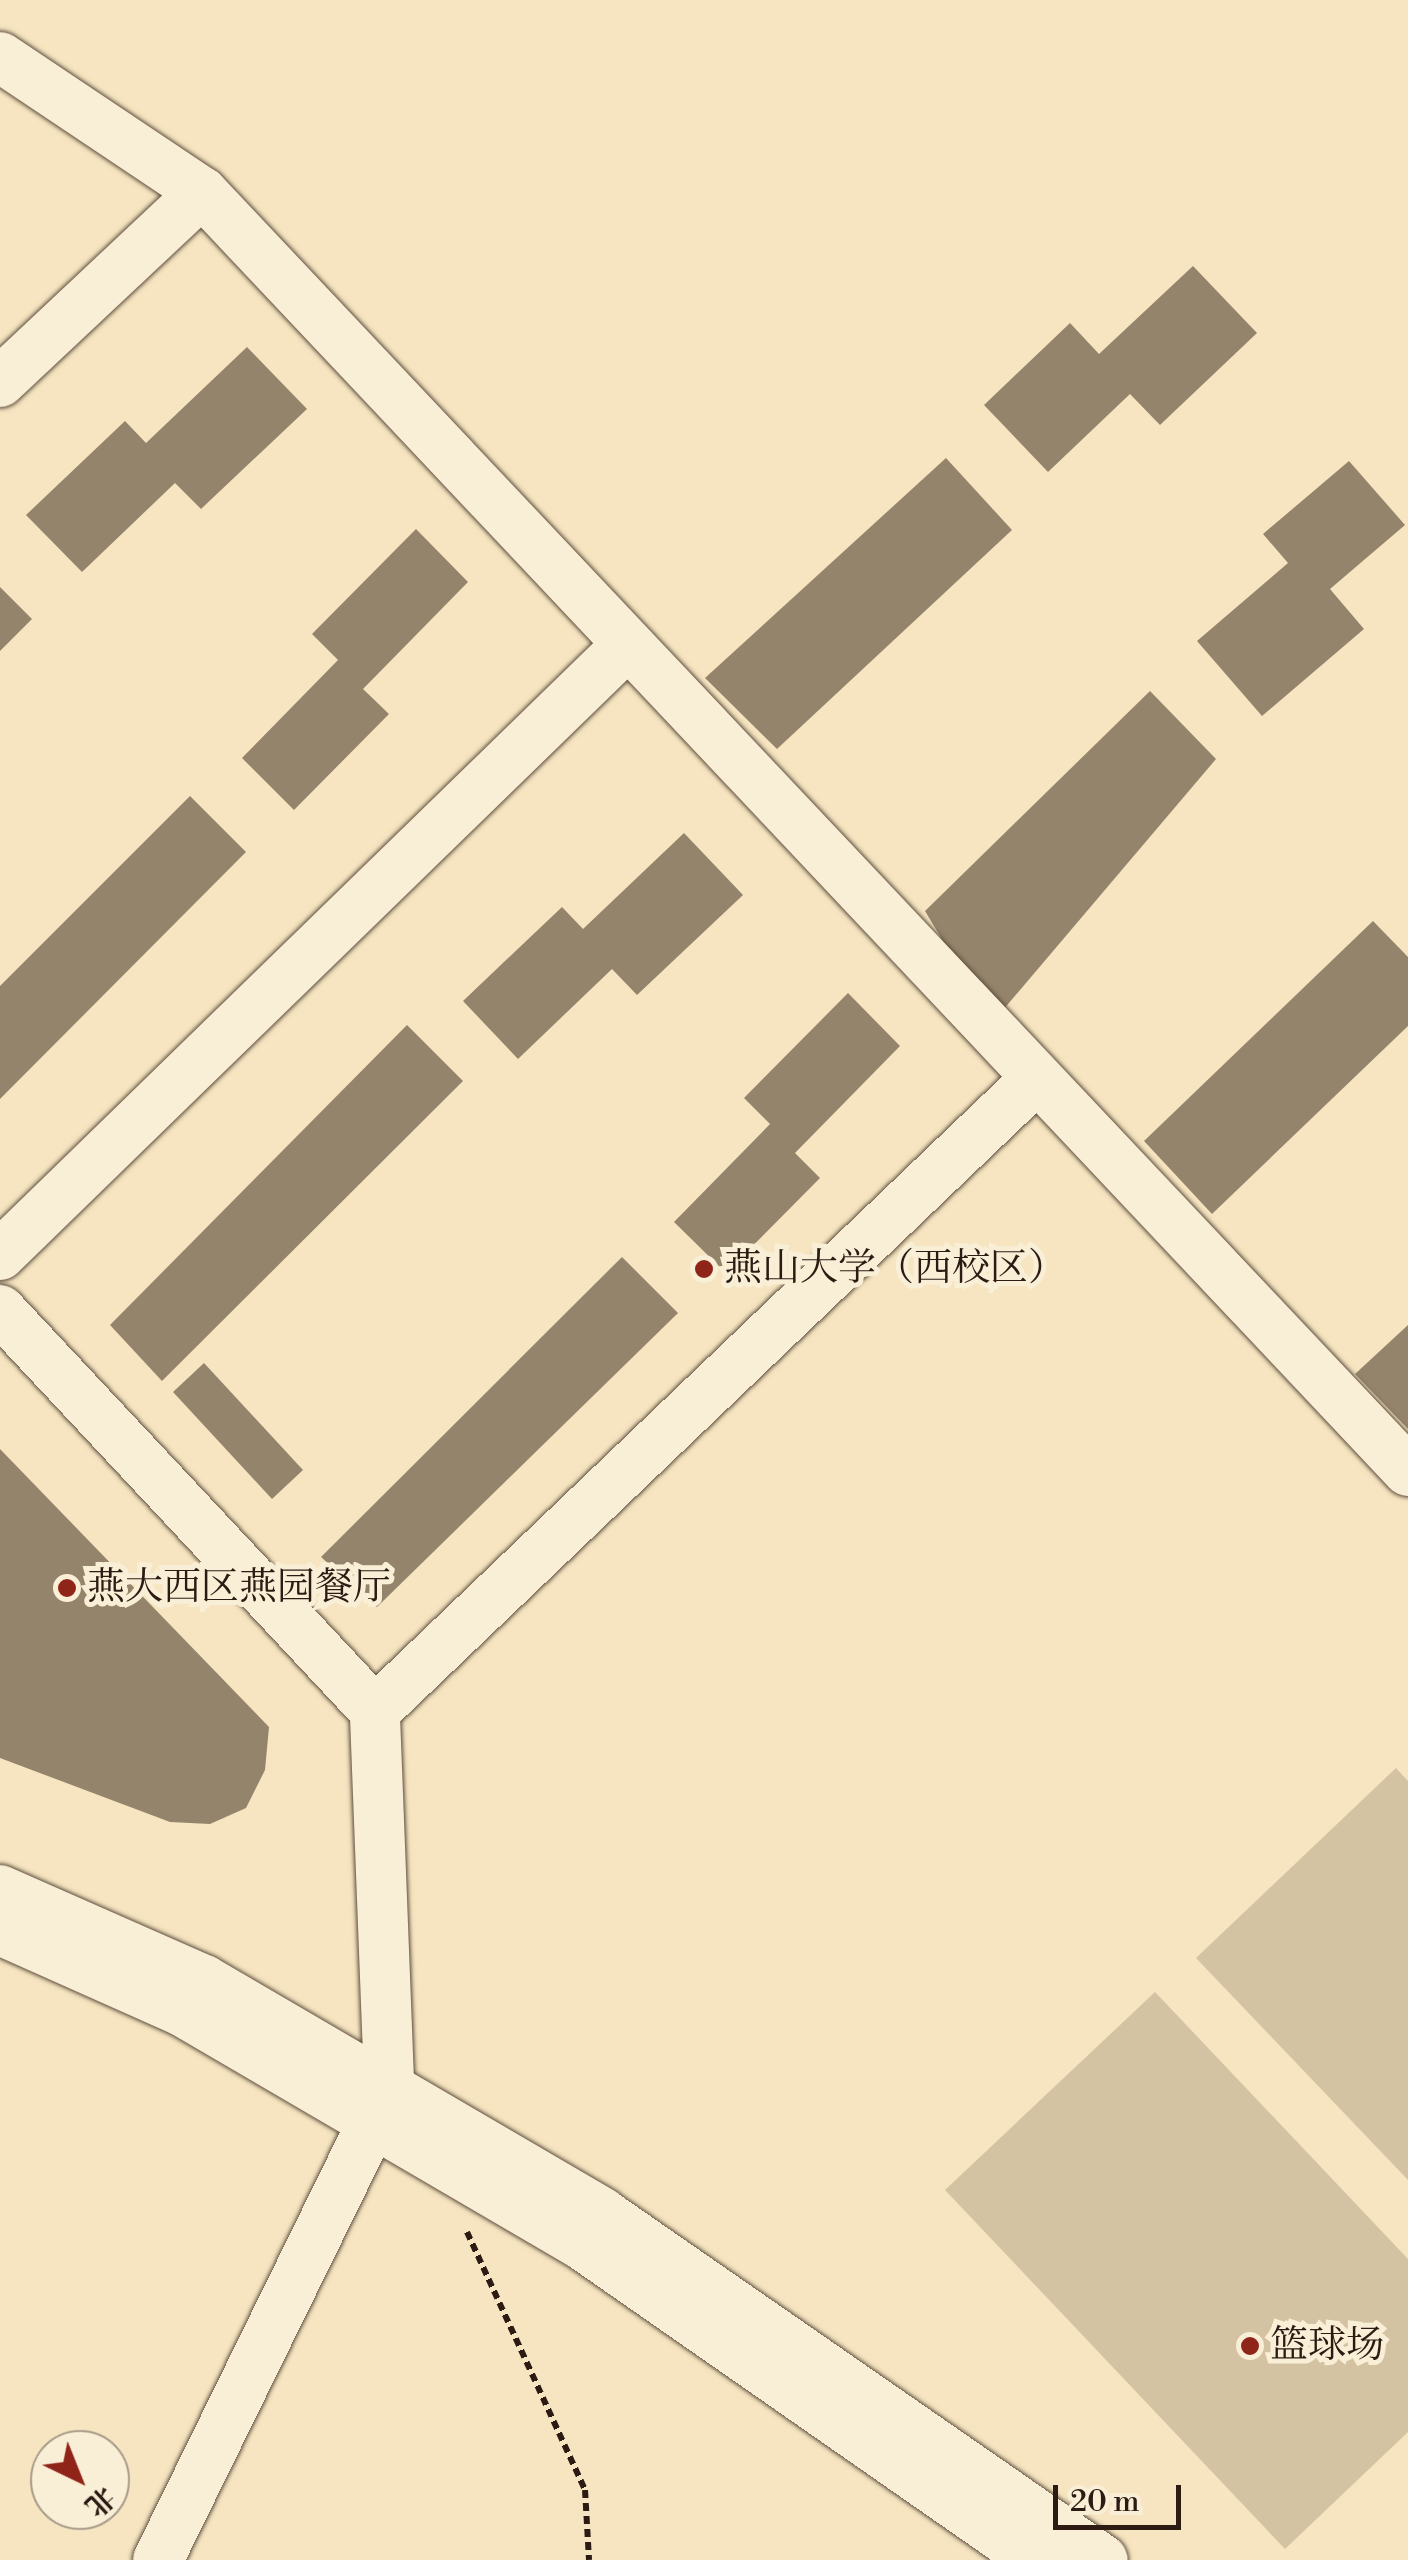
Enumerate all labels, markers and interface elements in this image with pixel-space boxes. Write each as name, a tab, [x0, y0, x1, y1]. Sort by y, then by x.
place label: 燕山大学（西校区）	[724, 1246, 1066, 1292]
marker: 燕山大学（西校区）	[693, 1258, 715, 1280]
place label: 燕大西区燕园餐厅	[87, 1565, 391, 1611]
marker: 燕大西区燕园餐厅	[56, 1577, 78, 1599]
place label: 篮球场	[1270, 2323, 1384, 2369]
marker: 篮球场	[1239, 2335, 1261, 2357]
north arrow	[30, 2430, 130, 2530]
scale bar	[1058, 2465, 1186, 2527]
text: 北	[77, 2478, 122, 2523]
text: 20 m	[1070, 2483, 1139, 2521]

